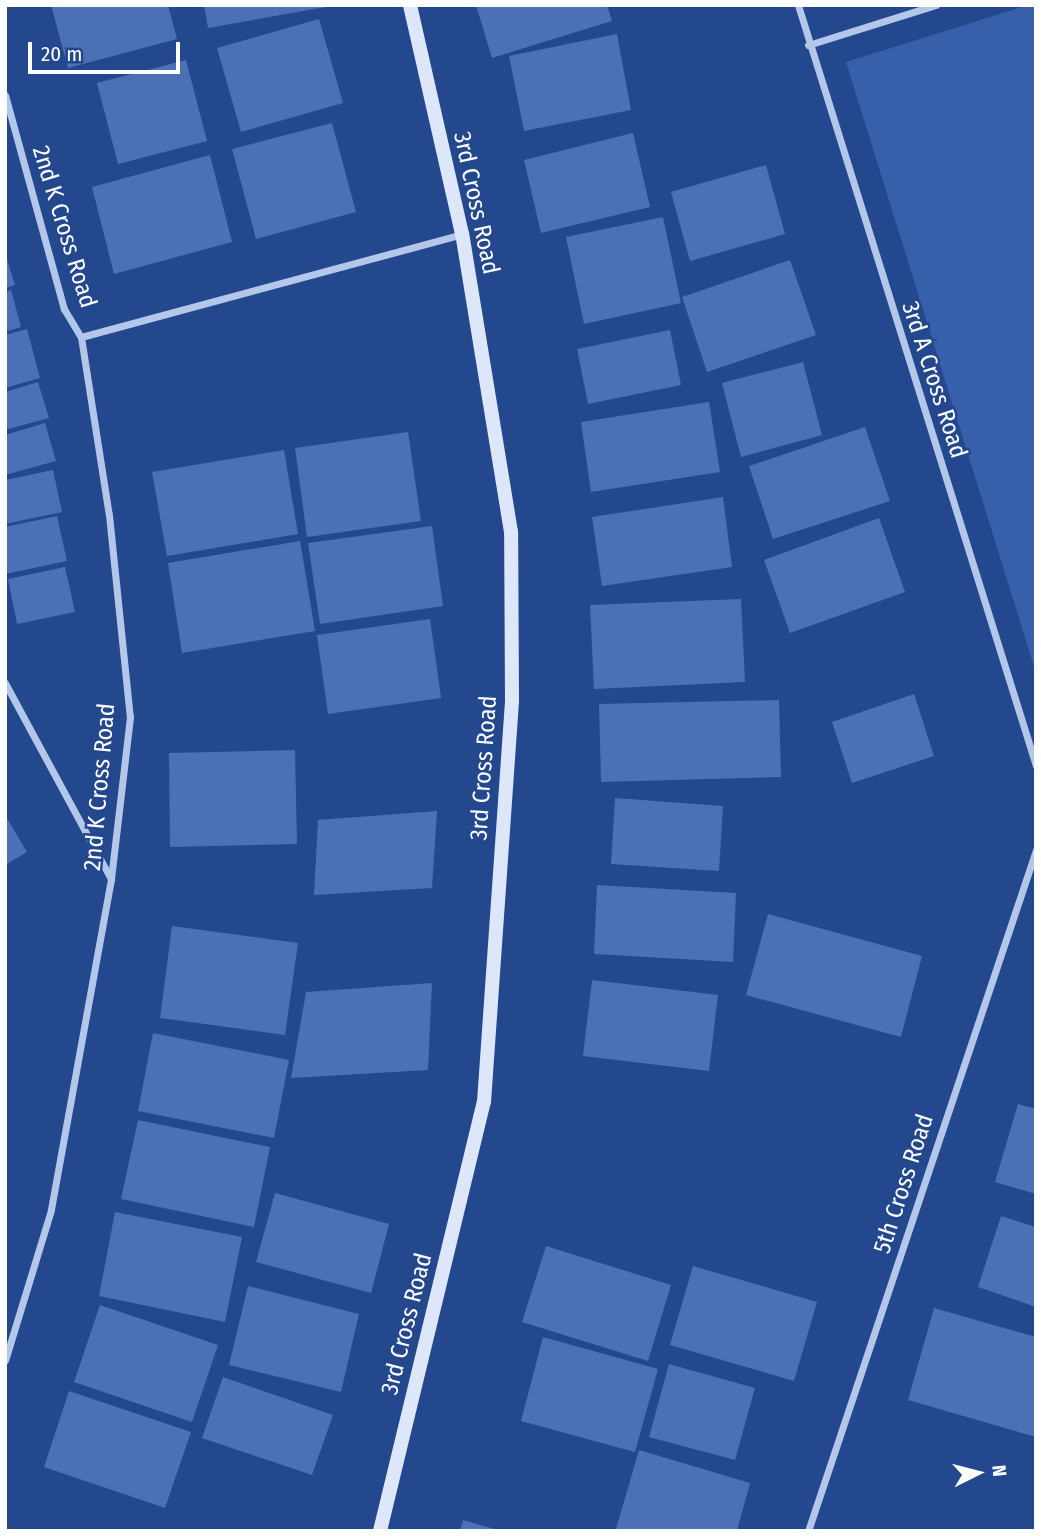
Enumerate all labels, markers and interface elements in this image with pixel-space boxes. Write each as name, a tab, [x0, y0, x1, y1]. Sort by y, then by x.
scale bar	[32, 28, 184, 72]
text: 20 m	[41, 41, 82, 67]
street label: 3rd Cross Road	[447, 129, 505, 277]
street label: 2nd K Cross Road	[26, 143, 102, 311]
street label: 3rd A Cross Road	[895, 298, 973, 462]
street label: 3rd Cross Road	[465, 695, 503, 841]
street label: 2nd K Cross Road	[78, 702, 122, 872]
street label: 5th Cross Road	[868, 1111, 940, 1257]
street label: 3rd Cross Road	[376, 1250, 438, 1398]
north arrow	[943, 1438, 1013, 1508]
text: N	[987, 1464, 1011, 1478]

